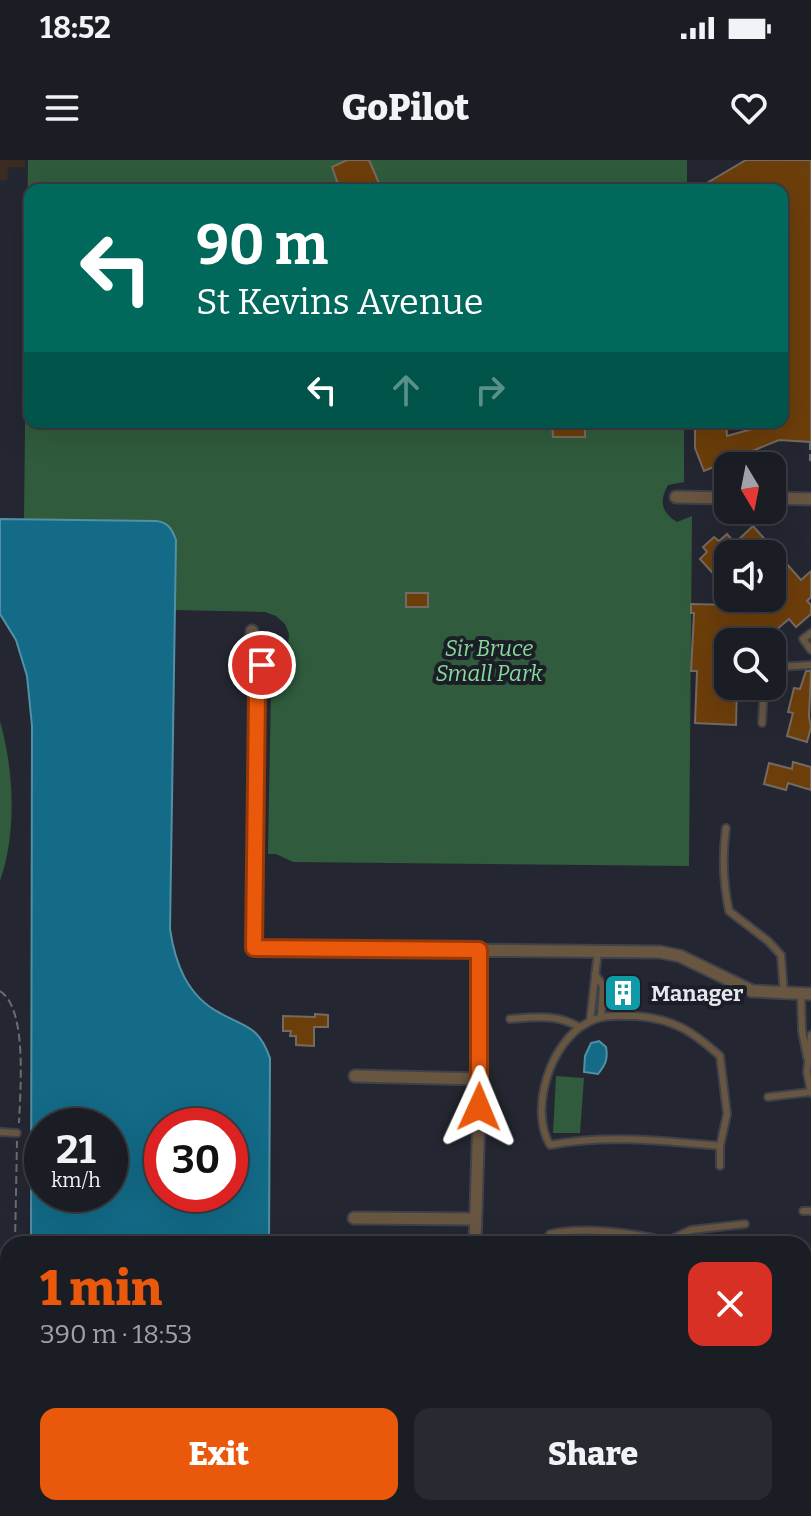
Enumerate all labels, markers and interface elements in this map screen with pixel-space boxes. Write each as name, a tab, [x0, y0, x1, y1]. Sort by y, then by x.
text: 18:52	[40, 10, 111, 46]
icon: menu	[40, 86, 84, 130]
text: GoPilot	[342, 86, 469, 130]
icon: heart	[727, 86, 771, 130]
text: 90 m	[196, 212, 328, 279]
icon: left	[64, 216, 168, 320]
text: St Kevins Avenue	[196, 280, 484, 324]
icon: left	[300, 368, 344, 412]
icon: ahead	[384, 368, 428, 412]
icon: right	[468, 368, 512, 412]
north arrow	[714, 452, 786, 524]
map controls	[714, 452, 786, 700]
button: sound	[714, 540, 786, 612]
button: search	[714, 628, 786, 700]
pin	[228, 631, 296, 699]
park label: Sir Bruce Small Park	[435, 635, 544, 687]
icon: arrive	[240, 643, 284, 687]
building icon: Manager	[602, 972, 644, 1014]
place label: Manager	[651, 980, 744, 1007]
position arrow	[437, 1065, 521, 1149]
speed limit sign: 30	[144, 1108, 248, 1212]
text: 21	[56, 1126, 96, 1174]
text: km/h	[51, 1168, 101, 1192]
text: 1 min	[40, 1260, 162, 1318]
button: close	[688, 1262, 772, 1346]
text: 390 m · 18:53	[40, 1319, 192, 1350]
button: Exit	[40, 1408, 398, 1500]
button: Share	[414, 1408, 772, 1500]

